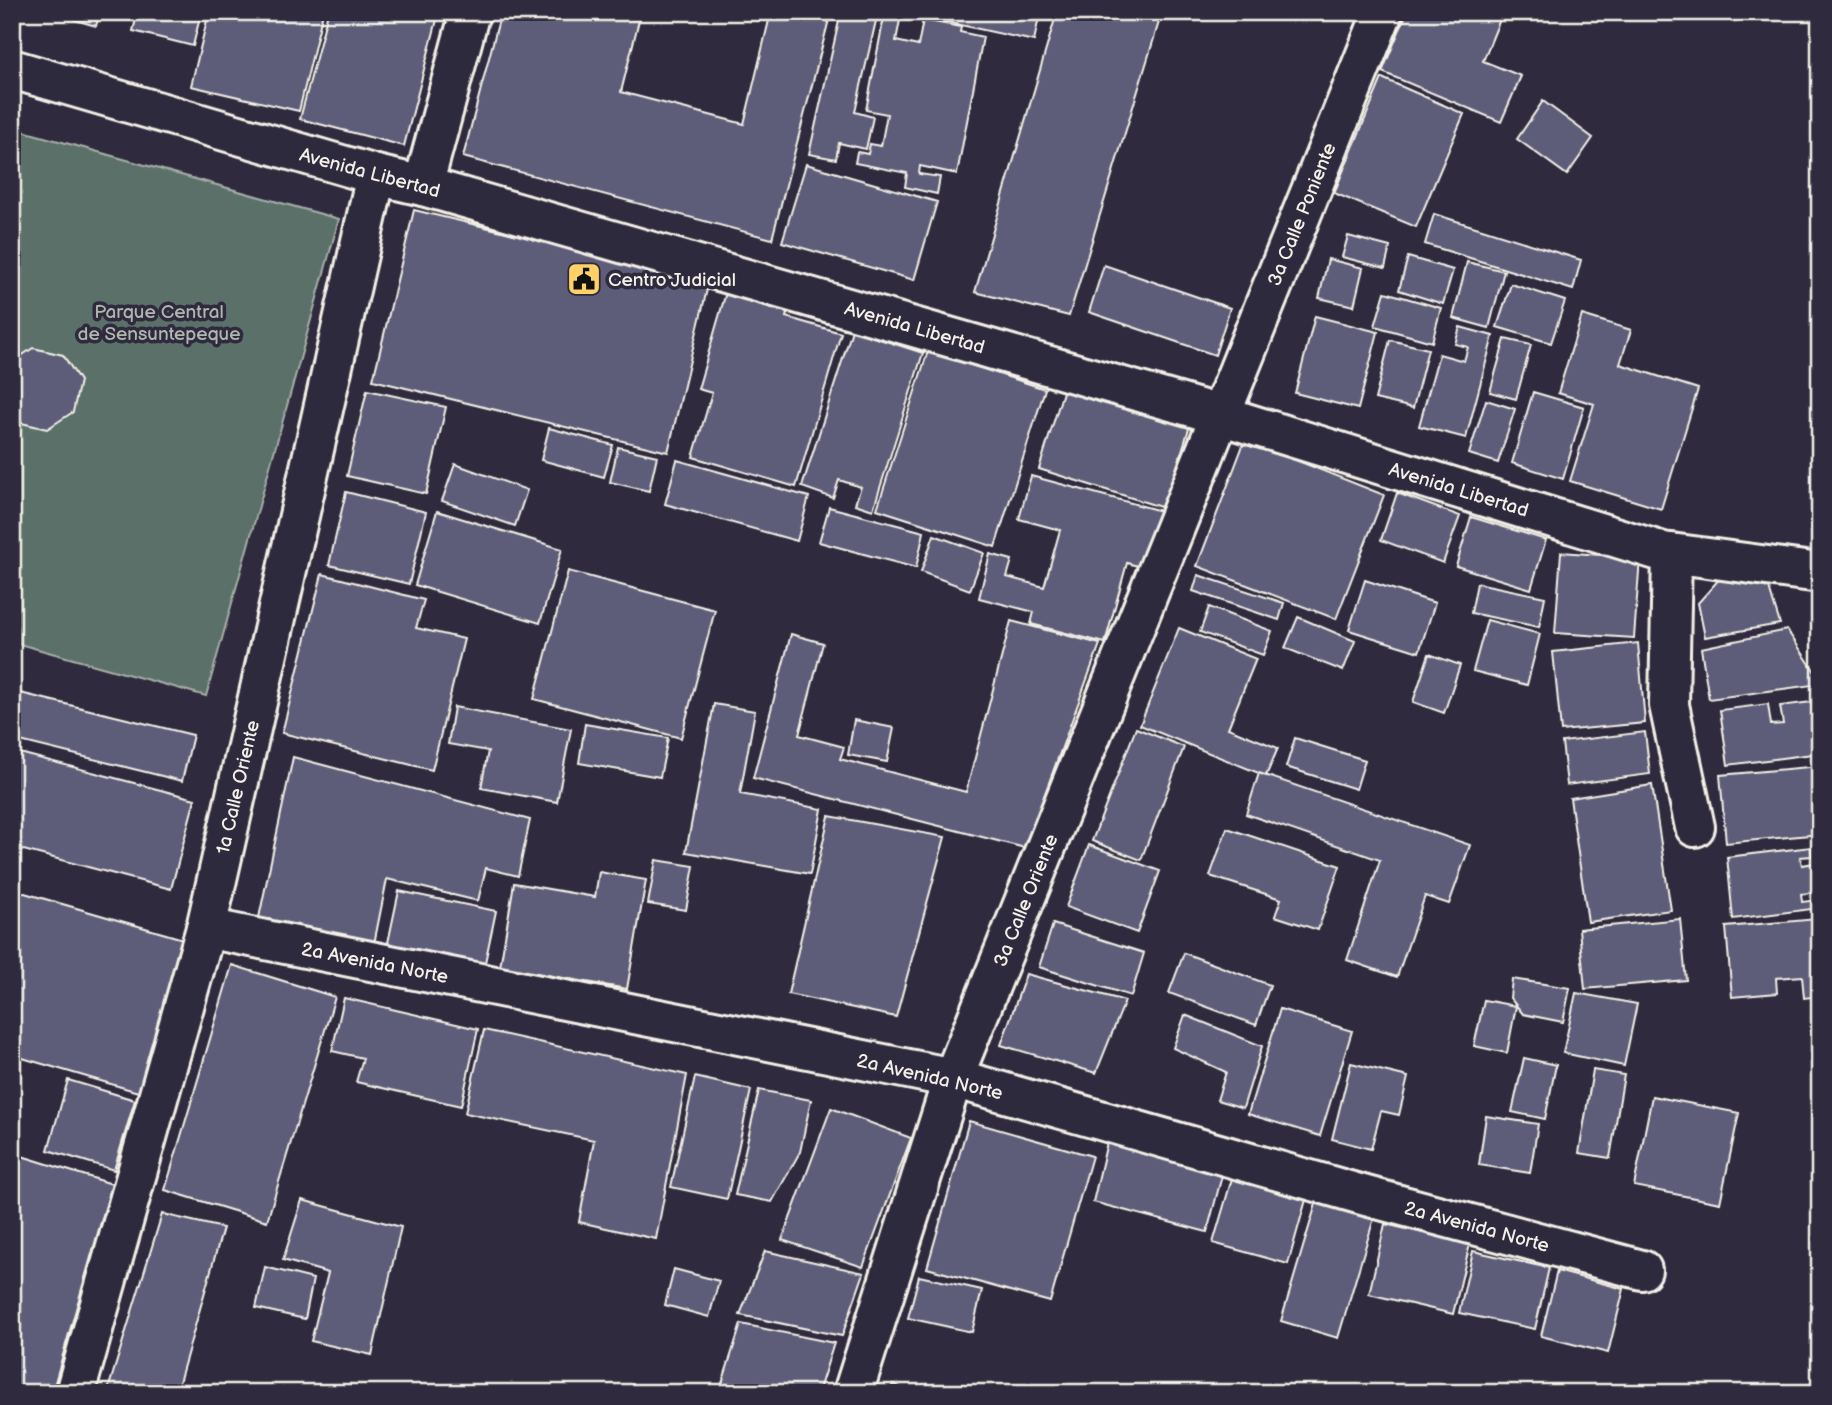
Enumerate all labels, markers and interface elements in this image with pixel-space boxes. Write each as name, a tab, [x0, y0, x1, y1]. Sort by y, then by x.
street label: 3a Calle Poniente	[1263, 140, 1342, 289]
street label: Avenida Libertad	[297, 144, 442, 203]
public building icon: Centro Judicial	[565, 260, 603, 298]
place label: Centro Judicial	[608, 269, 736, 292]
street label: Avenida Libertad	[842, 297, 987, 359]
park label: Parque Central de Sensuntepeque	[78, 301, 240, 346]
street label: Avenida Libertad	[1386, 458, 1531, 523]
street label: 1a Calle Oriente	[212, 718, 265, 856]
street label: 3a Calle Oriente	[989, 831, 1063, 970]
street label: 2a Avenida Norte	[299, 938, 450, 989]
street label: 2a Avenida Norte	[854, 1049, 1005, 1105]
street label: 2a Avenida Norte	[1402, 1197, 1552, 1258]

